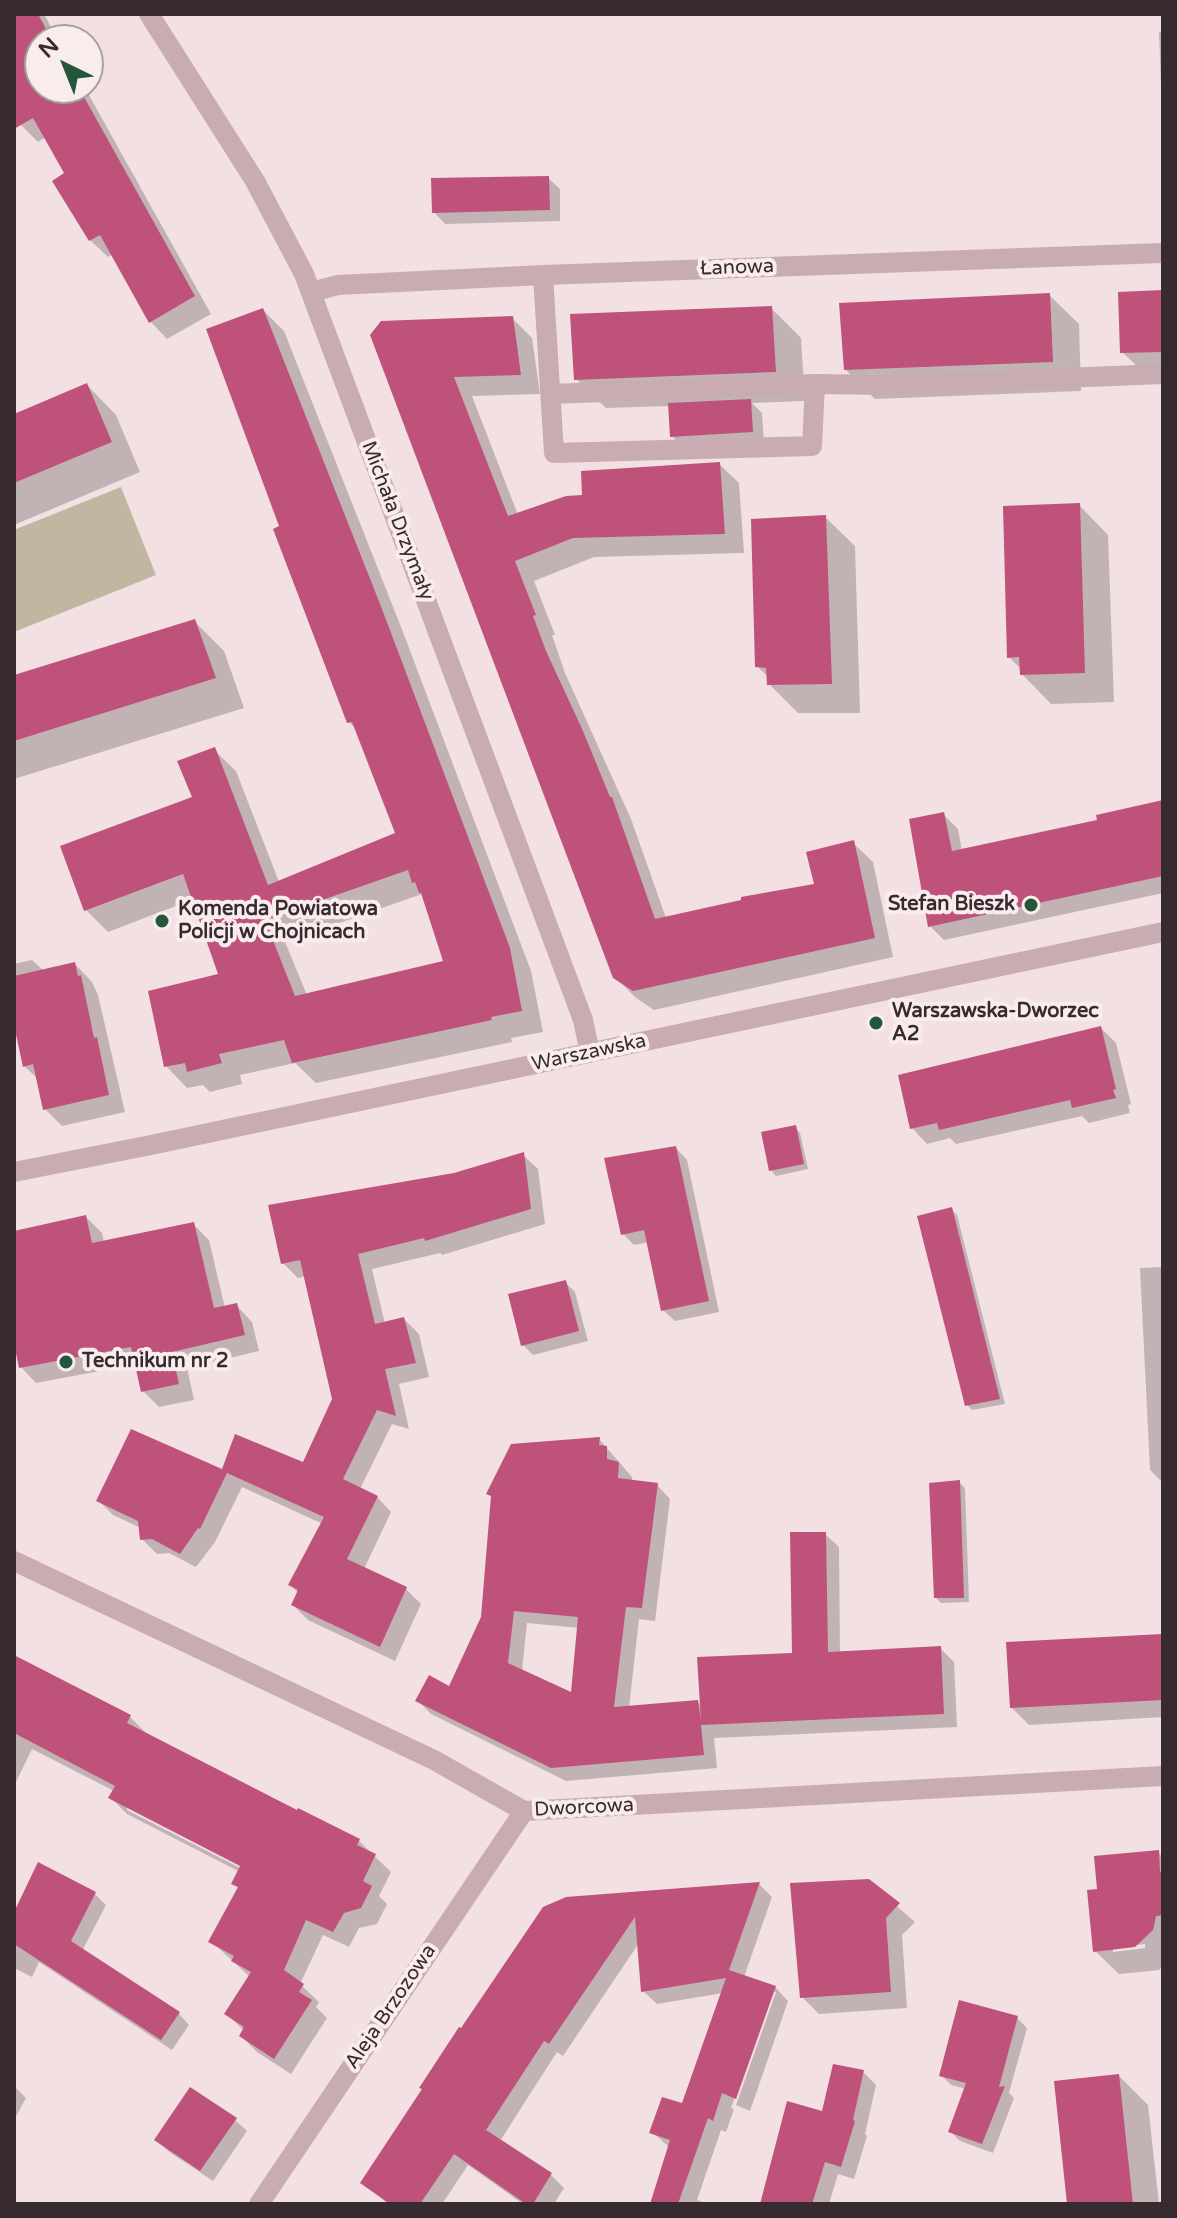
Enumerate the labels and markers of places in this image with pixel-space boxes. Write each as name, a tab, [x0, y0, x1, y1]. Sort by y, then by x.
place label: Stefan Bieszk	[888, 893, 1015, 917]
marker: Stefan Bieszk	[1022, 896, 1040, 914]
place label: Komenda Powiatowa Policji w Chojnicach	[178, 898, 378, 945]
marker: Komenda Powiatowa Policji w Chojnicach	[153, 912, 171, 930]
place label: Warszawska-Dworzec A2	[892, 1000, 1099, 1047]
marker: Warszawska-Dworzec A2	[867, 1014, 885, 1032]
place label: Technikum nr 2	[82, 1350, 228, 1374]
marker: Technikum nr 2	[57, 1353, 75, 1371]

